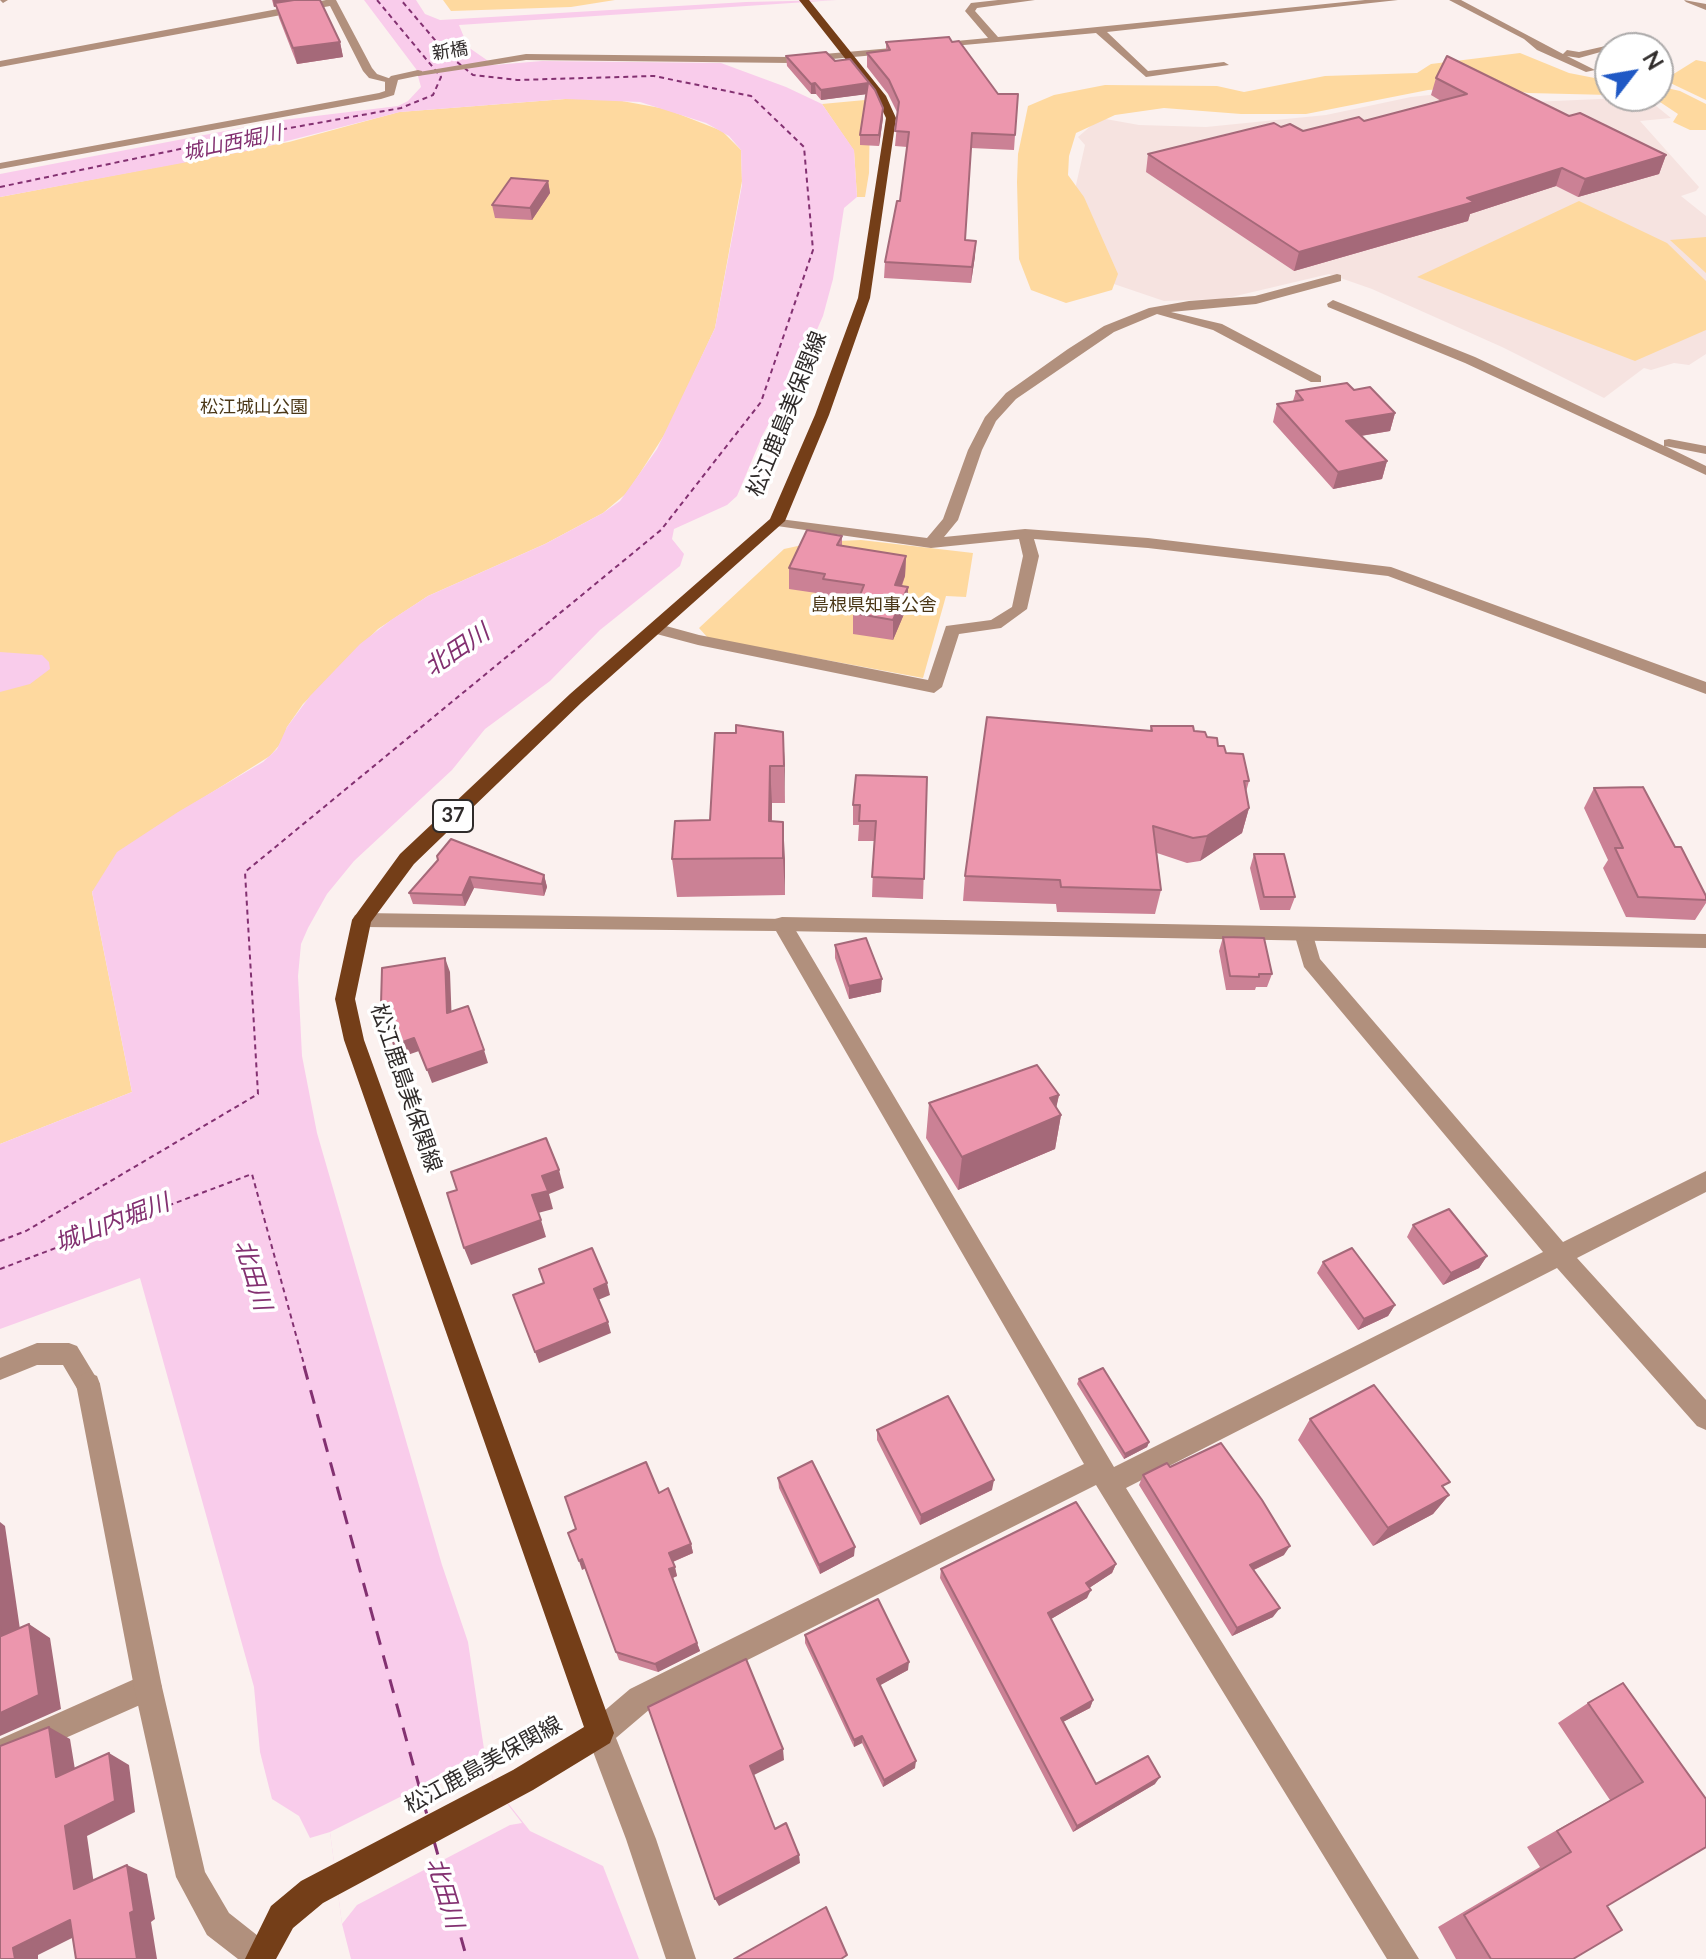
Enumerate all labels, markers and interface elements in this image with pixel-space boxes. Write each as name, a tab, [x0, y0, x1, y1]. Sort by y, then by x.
north arrow	[1594, 32, 1674, 112]
street label: 新橋	[431, 38, 469, 64]
text: N	[1637, 46, 1669, 75]
water label: 城山西堀川	[181, 121, 283, 165]
street label: 松江鹿島美保関線	[742, 327, 832, 501]
park label: 松江城山公園	[200, 396, 308, 418]
park label: 島根県知事公舎	[811, 594, 937, 616]
water label: 北田川	[419, 618, 495, 682]
road number: 37	[433, 800, 473, 832]
street label: 松江鹿島美保関線	[365, 1000, 447, 1176]
water label: 城山内堀川	[51, 1188, 173, 1258]
water label: 北田川	[229, 1236, 277, 1314]
street label: 松江鹿島美保関線	[400, 1711, 566, 1819]
water label: 北田川	[421, 1854, 469, 1932]

